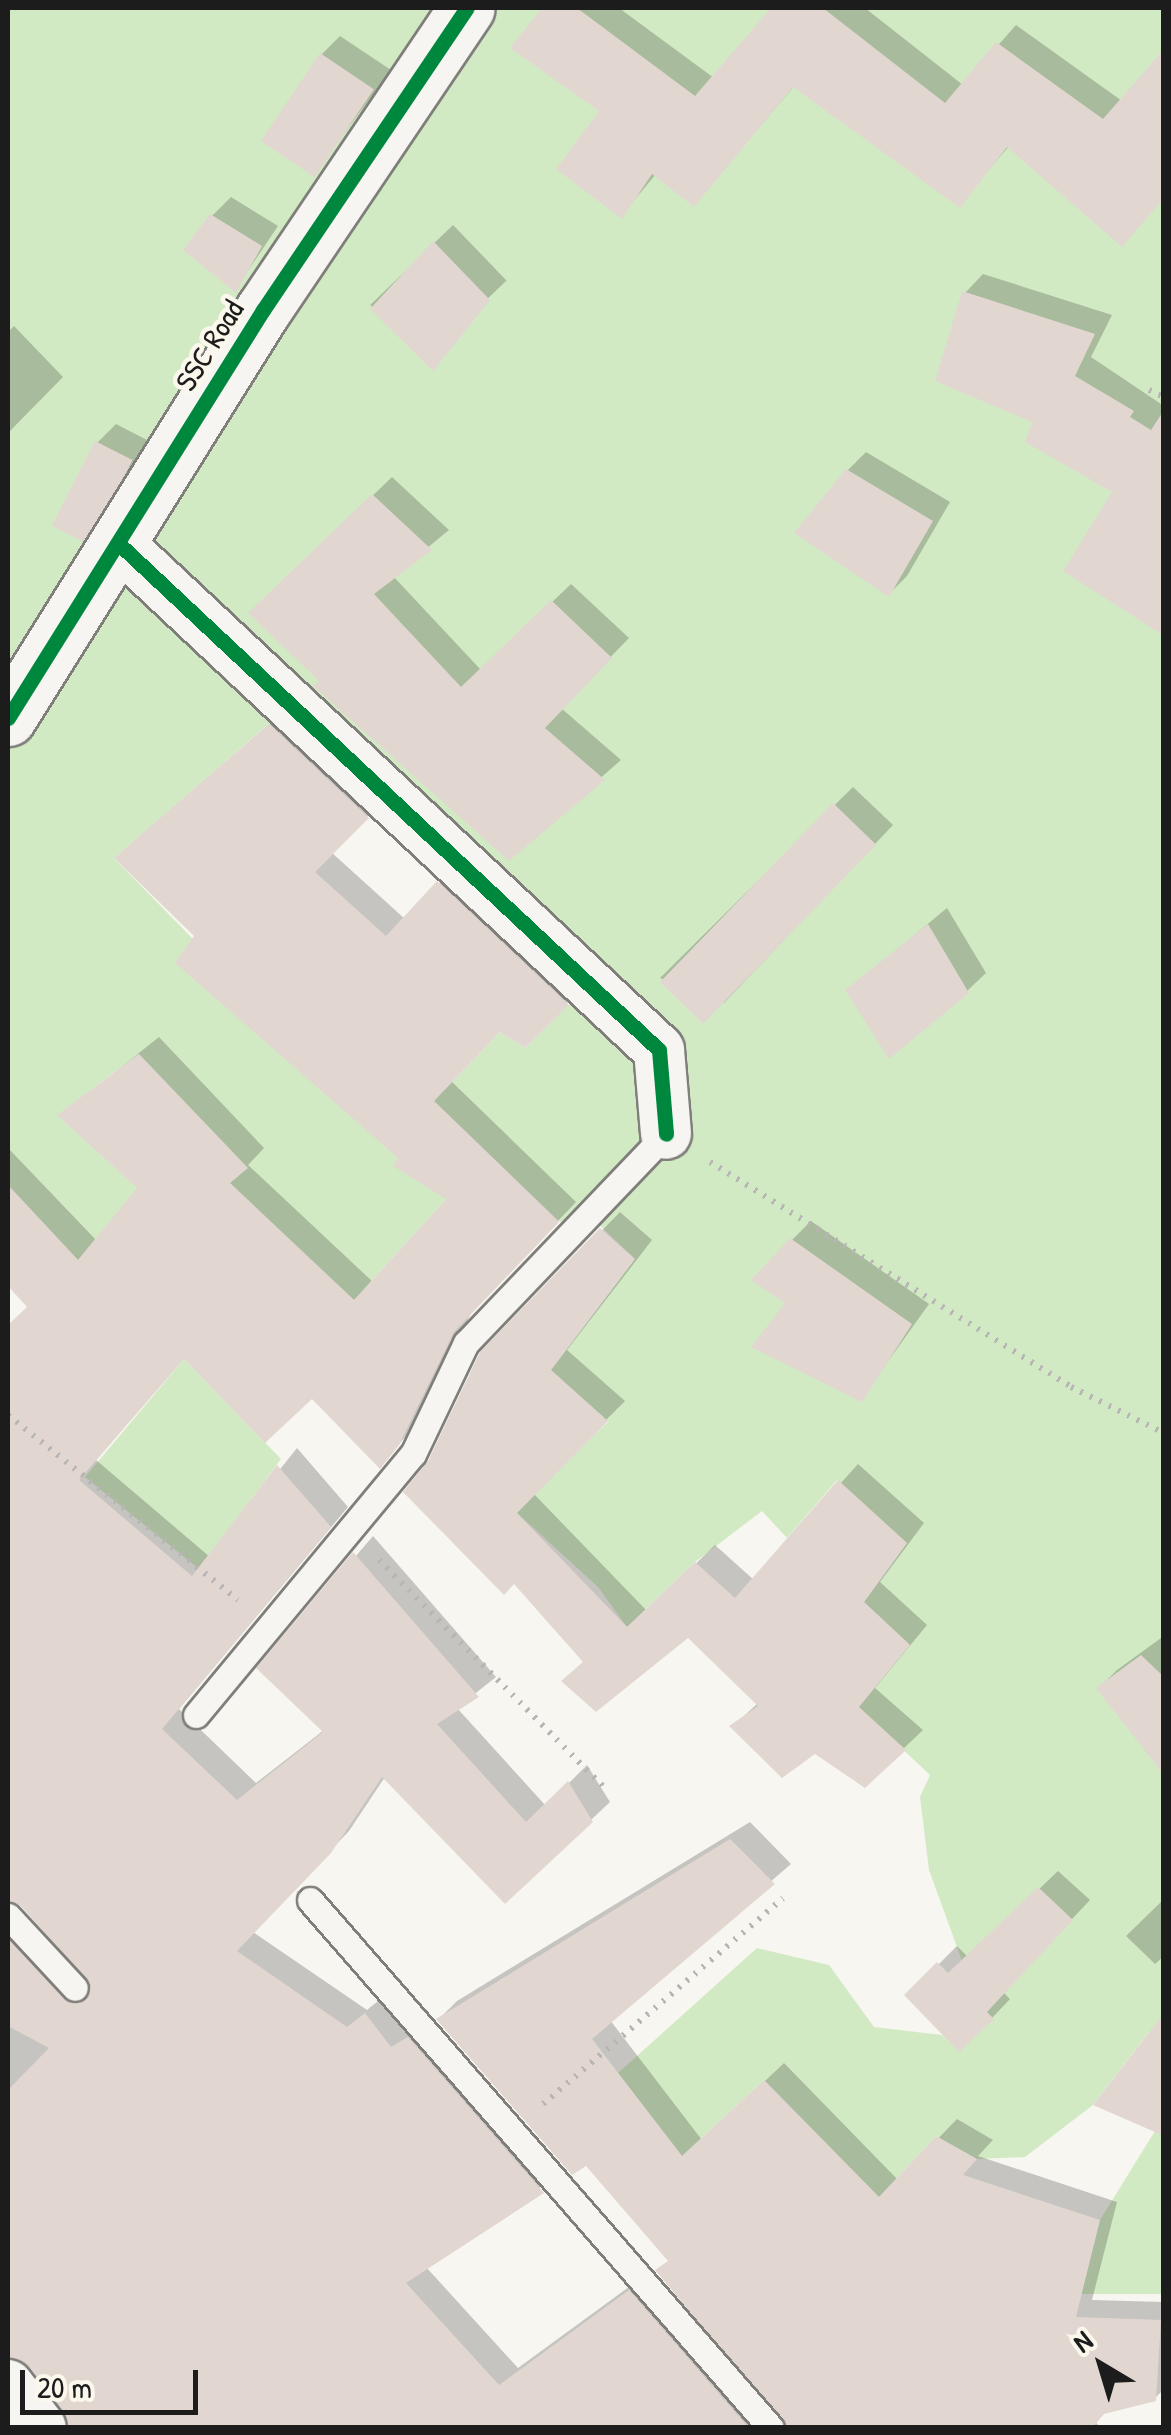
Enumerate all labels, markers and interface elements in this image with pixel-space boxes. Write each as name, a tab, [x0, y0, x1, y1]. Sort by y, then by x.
street label: SSC Road	[167, 293, 251, 397]
north arrow	[1051, 2315, 1151, 2415]
text: N	[1065, 2322, 1100, 2361]
scale bar	[25, 2350, 202, 2412]
text: 20 m	[37, 2367, 92, 2407]

